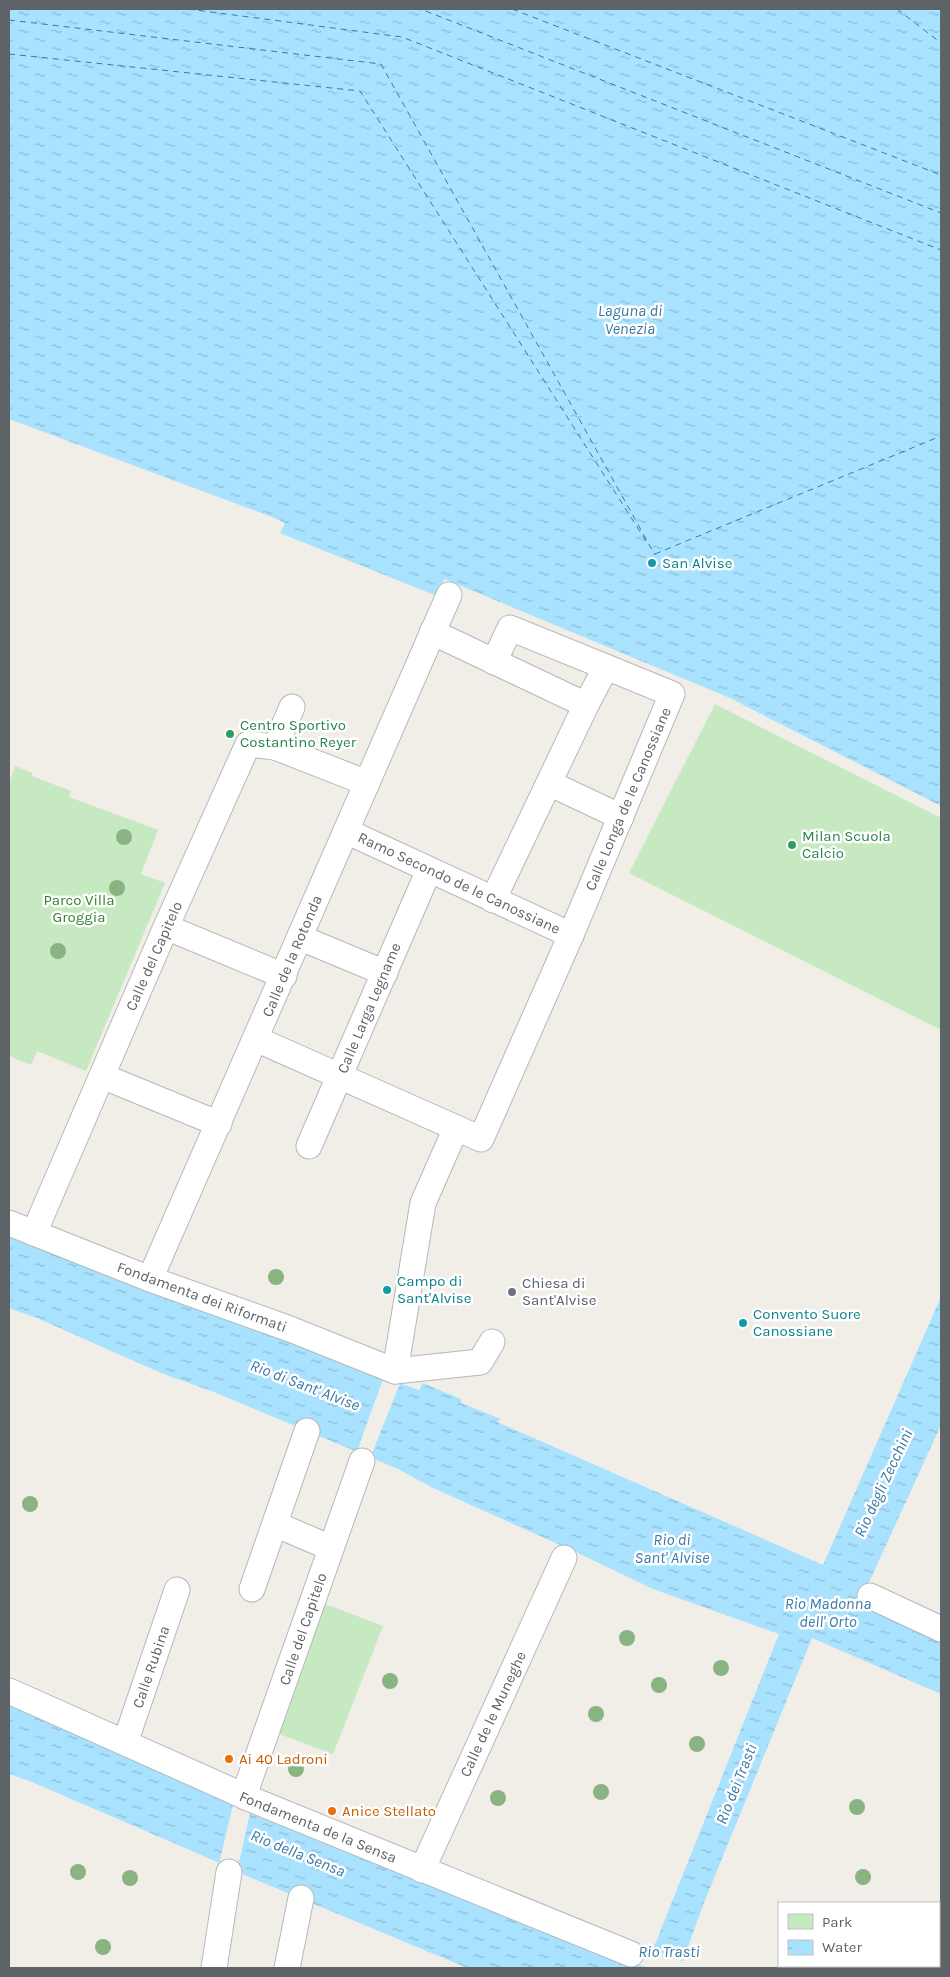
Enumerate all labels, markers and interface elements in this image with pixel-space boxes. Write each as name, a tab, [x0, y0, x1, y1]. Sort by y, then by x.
water label: Laguna di Venezia	[598, 301, 662, 338]
place label: San Alvise	[662, 554, 732, 572]
marker: San Alvise	[646, 557, 658, 569]
street label: Calle Longa de le Canossiane	[581, 705, 675, 893]
place label: Centro Sportivo Costantino Reyer	[240, 716, 357, 751]
marker: Centro Sportivo Costantino Reyer	[224, 728, 236, 740]
place label: Milan Scuola Calcio	[802, 827, 891, 862]
street label: Ramo Secondo de le Canossiane	[355, 828, 563, 938]
marker: Milan Scuola Calcio	[786, 839, 798, 851]
park label: Parco Villa Groggia	[43, 891, 115, 926]
street label: Calle de la Rotonda	[258, 892, 326, 1020]
street label: Calle del Capitelo	[122, 898, 186, 1014]
street label: Calle Larga Legname	[333, 940, 405, 1076]
street label: Fondamenta dei Riformati	[115, 1258, 289, 1336]
place label: Campo di Sant'Alvise	[397, 1272, 471, 1307]
place label: Chiesa di Sant'Alvise	[522, 1274, 596, 1309]
marker: Campo di Sant'Alvise	[381, 1284, 393, 1296]
marker: Chiesa di Sant'Alvise	[506, 1286, 518, 1298]
place label: Convento Suore Canossiane	[753, 1305, 861, 1340]
marker: Convento Suore Canossiane	[737, 1317, 749, 1329]
water label: Rio di Sant' Alvise	[248, 1355, 363, 1415]
water label: Rio degli Zecchini	[850, 1426, 916, 1540]
water label: Rio di Sant' Alvise	[634, 1530, 710, 1567]
street label: Calle del Capitelo	[275, 1570, 331, 1688]
water label: Rio Madonna dell' Orto	[785, 1594, 871, 1631]
street label: Calle Rubina	[128, 1623, 174, 1711]
street label: Calle de le Muneghe	[456, 1648, 530, 1780]
water label: Rio dei Trasti	[711, 1741, 761, 1827]
place label: Ai 40 Ladroni	[239, 1750, 328, 1768]
marker: Ai 40 Ladroni	[223, 1753, 235, 1765]
street label: Fondamenta de la Sensa	[237, 1787, 399, 1867]
place label: Anice Stellato	[342, 1802, 436, 1820]
marker: Anice Stellato	[326, 1805, 338, 1817]
water label: Rio della Sensa	[248, 1825, 348, 1881]
legend	[778, 1902, 940, 1967]
text: Park	[822, 1913, 852, 1931]
text: Water	[822, 1938, 863, 1956]
water label: Rio Trasti	[638, 1942, 700, 1961]

